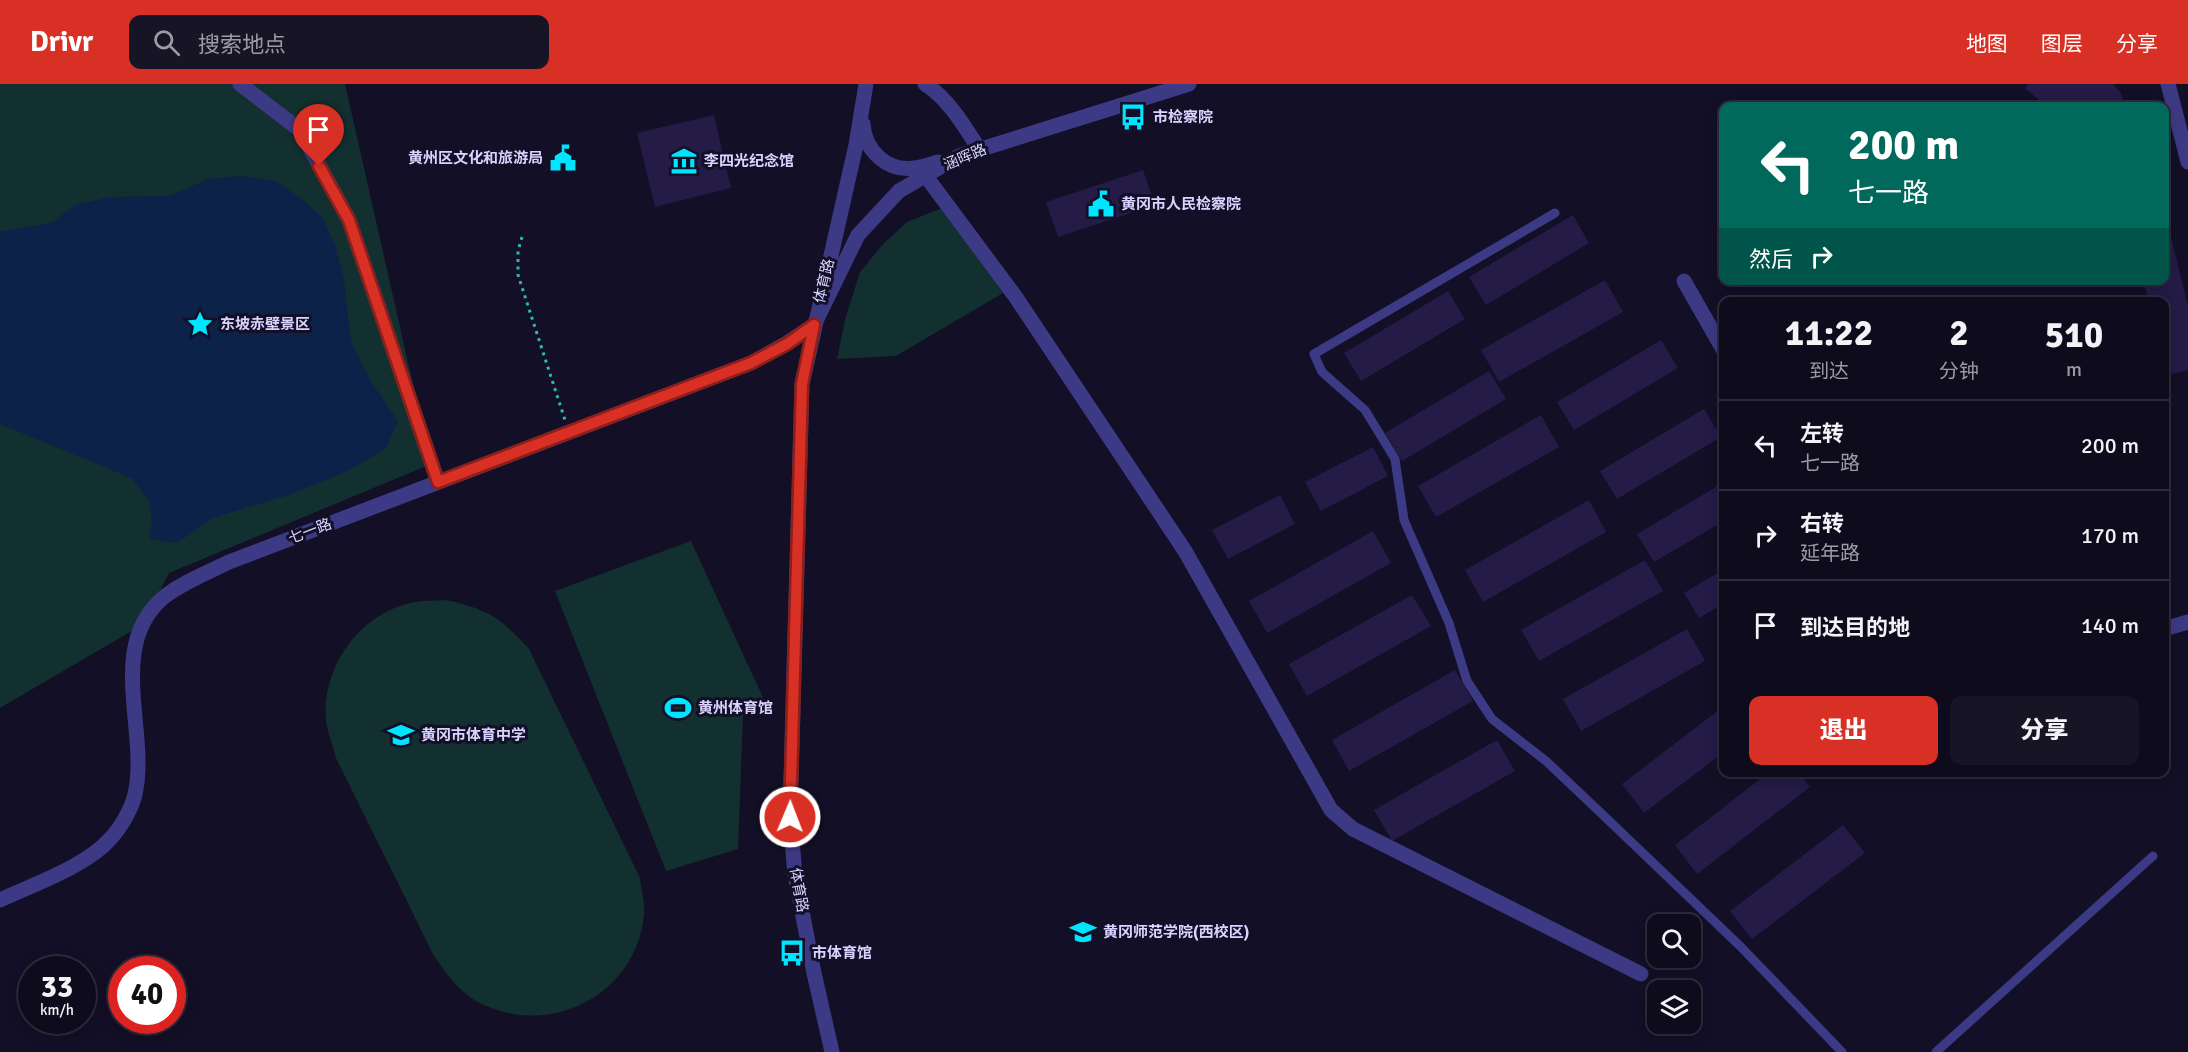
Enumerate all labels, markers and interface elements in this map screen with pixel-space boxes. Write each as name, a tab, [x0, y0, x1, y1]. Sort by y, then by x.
search box	[129, 15, 549, 69]
text: Drivr	[30, 25, 93, 59]
icon: search	[150, 26, 183, 59]
text: 搜索地点	[198, 31, 286, 58]
text: 地图	[1966, 31, 2008, 57]
text: 图层	[2041, 31, 2083, 57]
text: 分享	[2116, 31, 2158, 57]
bus stop icon: 市检察院	[1118, 102, 1148, 132]
pin	[293, 104, 344, 166]
place label: 市检察院	[1153, 108, 1213, 126]
icon: arrive	[302, 113, 335, 146]
text: 200 m	[1848, 120, 1959, 171]
icon: left	[1749, 126, 1827, 204]
street label: 涵晖路	[941, 140, 989, 174]
public building icon: 黄州区文化和旅游局	[548, 143, 578, 173]
museum icon: 李四光纪念馆	[669, 146, 699, 176]
place label: 黄州区文化和旅游局	[408, 149, 543, 167]
place label: 李四光纪念馆	[704, 152, 794, 170]
text: 七一路	[1848, 177, 1929, 210]
public building icon: 黄冈市人民检察院	[1086, 189, 1116, 219]
place label: 黄冈市人民检察院	[1121, 195, 1241, 213]
icon: right	[1805, 240, 1838, 273]
text: 然后	[1749, 246, 1793, 273]
street label: 体育路	[810, 257, 838, 305]
place icon: 东坡赤壁景区	[185, 309, 215, 339]
text: 11:22	[1785, 311, 1873, 356]
text: 2	[1949, 311, 1969, 356]
text: 510	[2045, 313, 2103, 358]
place label: 东坡赤壁景区	[220, 315, 310, 333]
text: m	[2066, 357, 2082, 382]
text: 到达	[1809, 359, 1849, 384]
text: 分钟	[1939, 359, 1979, 384]
text: 左转	[1800, 420, 1844, 447]
icon: left	[1749, 429, 1782, 462]
text: 200 m	[2081, 432, 2139, 459]
text: 七一路	[1800, 451, 1860, 476]
text: 右转	[1800, 510, 1844, 537]
street label: 七一路	[286, 515, 334, 547]
icon: right	[1749, 519, 1782, 552]
text: 170 m	[2081, 522, 2139, 549]
text: 延年路	[1800, 541, 1860, 566]
icon: arrive	[1749, 609, 1782, 642]
text: 140 m	[2081, 612, 2139, 639]
text: 到达目的地	[1800, 614, 1910, 641]
sports icon: 黄州体育馆	[663, 693, 693, 723]
button: 退出	[1749, 696, 1938, 765]
button: 分享	[1950, 696, 2139, 765]
place label: 黄州体育馆	[698, 699, 773, 717]
school or university icon: 黄冈市体育中学	[386, 720, 416, 750]
place label: 黄冈市体育中学	[421, 726, 526, 744]
position arrow	[758, 785, 822, 849]
street label: 体育路	[786, 866, 812, 914]
map controls	[1647, 914, 1701, 1034]
button: search	[1647, 914, 1701, 968]
school or university icon: 黄冈师范学院(西校区)	[1068, 917, 1098, 947]
place label: 黄冈师范学院(西校区)	[1103, 923, 1249, 941]
bus stop icon: 市体育馆	[777, 938, 807, 968]
place label: 市体育馆	[812, 944, 872, 962]
speed limit sign: 40	[108, 956, 186, 1034]
text: 33	[41, 969, 73, 1006]
button: layers	[1647, 980, 1701, 1034]
text: km/h	[40, 1001, 74, 1019]

